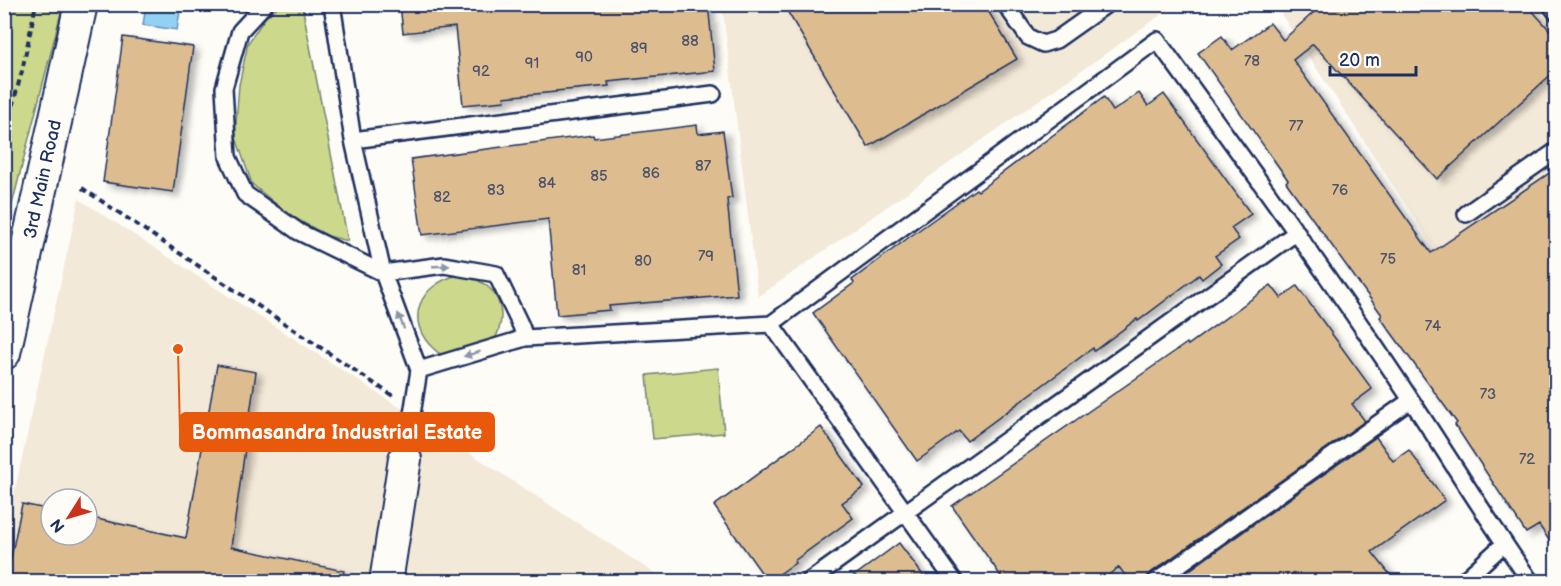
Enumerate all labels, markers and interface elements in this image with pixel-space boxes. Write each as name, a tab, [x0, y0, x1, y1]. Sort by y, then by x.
house number: 88	[681, 32, 699, 51]
house number: 89	[630, 39, 648, 58]
scale bar	[1330, 39, 1416, 77]
house number: 90	[575, 48, 593, 67]
text: 20 m	[1339, 50, 1380, 71]
house number: 78	[1244, 52, 1260, 71]
house number: 91	[525, 54, 539, 73]
house number: 92	[472, 62, 490, 81]
house number: 77	[1289, 117, 1304, 136]
street label: 3rd Main Road	[19, 118, 66, 241]
house number: 87	[695, 157, 712, 176]
house number: 86	[642, 164, 660, 183]
house number: 85	[590, 167, 608, 186]
house number: 84	[538, 174, 556, 193]
house number: 83	[487, 181, 505, 200]
house number: 76	[1332, 181, 1348, 200]
house number: 82	[433, 188, 451, 207]
house number: 79	[698, 247, 714, 266]
house number: 75	[1380, 250, 1396, 269]
house number: 80	[634, 252, 652, 271]
house number: 81	[572, 261, 586, 280]
one-way arrow	[431, 262, 450, 271]
one-way arrow	[396, 312, 405, 330]
house number: 74	[1425, 317, 1441, 336]
one-way arrow	[463, 350, 481, 359]
house number: 73	[1480, 385, 1496, 404]
callout: Bommasandra Industrial Estate	[180, 413, 494, 451]
text: Bommasandra Industrial Estate	[192, 421, 482, 445]
house number: 72	[1519, 450, 1535, 469]
north arrow	[39, 487, 99, 547]
text: N	[47, 515, 69, 536]

